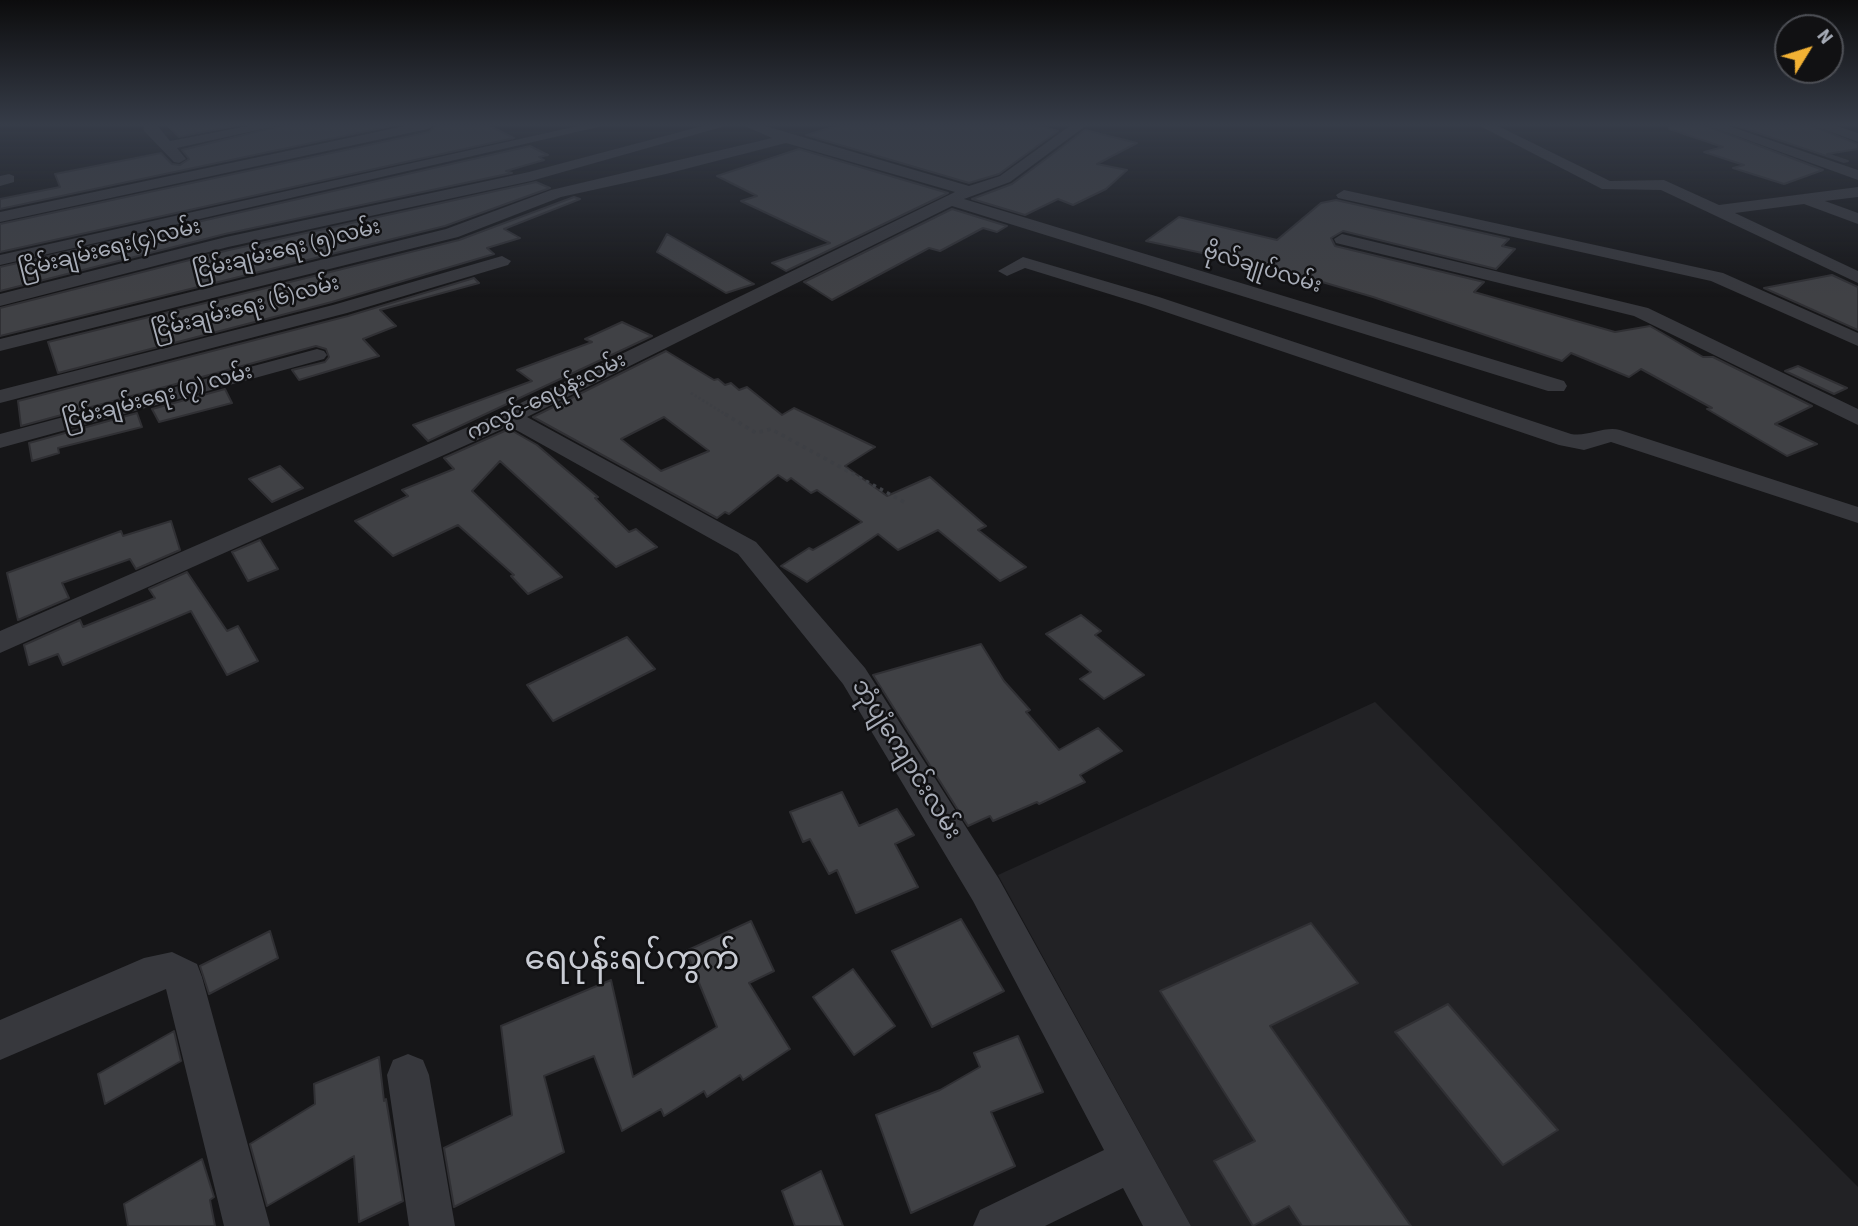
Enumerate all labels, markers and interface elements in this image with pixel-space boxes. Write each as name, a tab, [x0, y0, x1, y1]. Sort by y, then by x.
north arrow	[1774, 14, 1844, 84]
text: N	[1810, 24, 1839, 50]
street label: ငြိမ်းချမ်းရေး(၄)လမ်း	[16, 215, 204, 285]
street label: ငြိမ်းချမ်းရေး (၅)လမ်း	[191, 216, 383, 286]
street label: ဗိုလ်ချုပ်လမ်း	[1200, 240, 1324, 300]
street label: ငြိမ်းချမ်းရေး (၆)လမ်း	[150, 272, 342, 346]
street label: ကလွင်-ရေပုန်းလမ်း	[464, 349, 630, 447]
street label: ငြိမ်းချမ်းရေး (၇) လမ်း	[60, 361, 256, 435]
street label: ဘုံပျံကျောင်းလမ်း	[844, 674, 966, 846]
district label: ရေပုန်းရပ်ကွက်	[525, 942, 739, 982]

